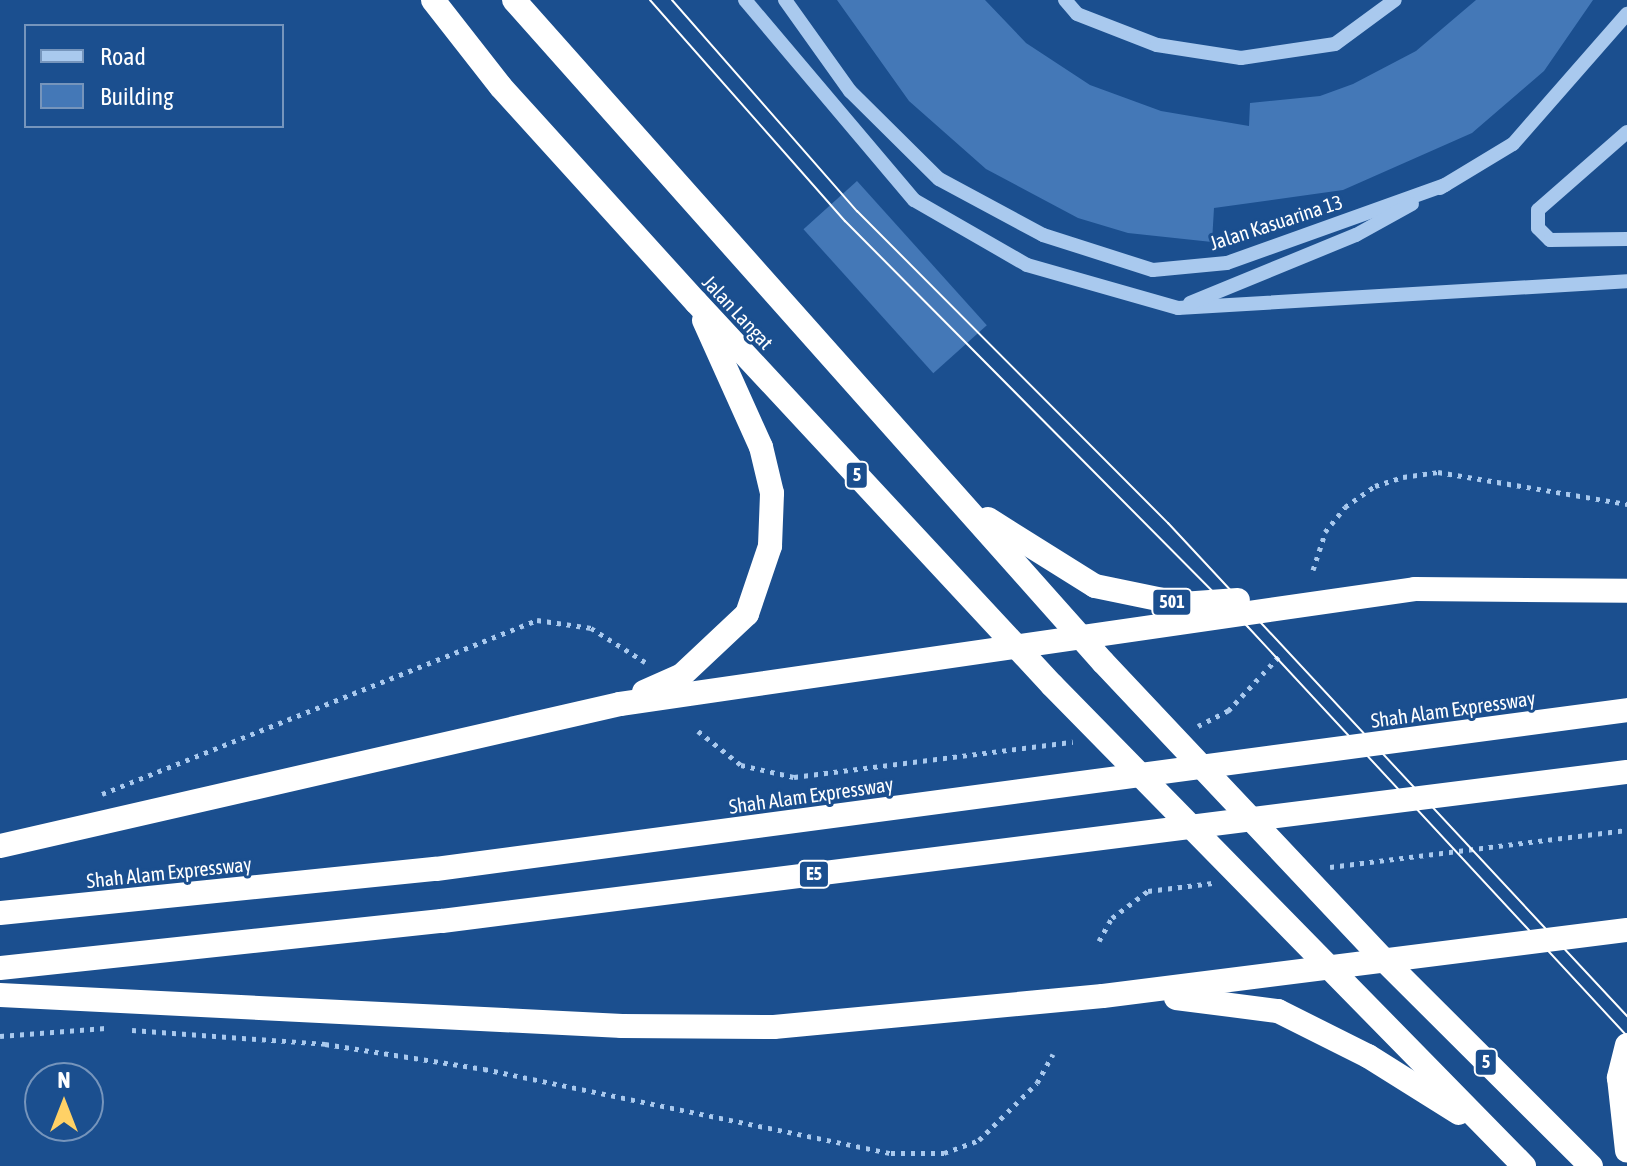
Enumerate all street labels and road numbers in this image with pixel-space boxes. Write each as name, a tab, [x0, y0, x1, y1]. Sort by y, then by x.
street label: Jalan Kasuarina 13	[1206, 189, 1346, 255]
street label: Jalan Langat	[698, 270, 778, 354]
road number: 5	[843, 461, 871, 489]
road number: 501	[1150, 588, 1194, 616]
street label: Shah Alam Expressway	[1369, 686, 1537, 732]
street label: Shah Alam Expressway	[727, 772, 895, 818]
street label: Shah Alam Expressway	[85, 851, 253, 893]
road number: E5	[796, 860, 832, 888]
road number: 5	[1472, 1048, 1500, 1076]

